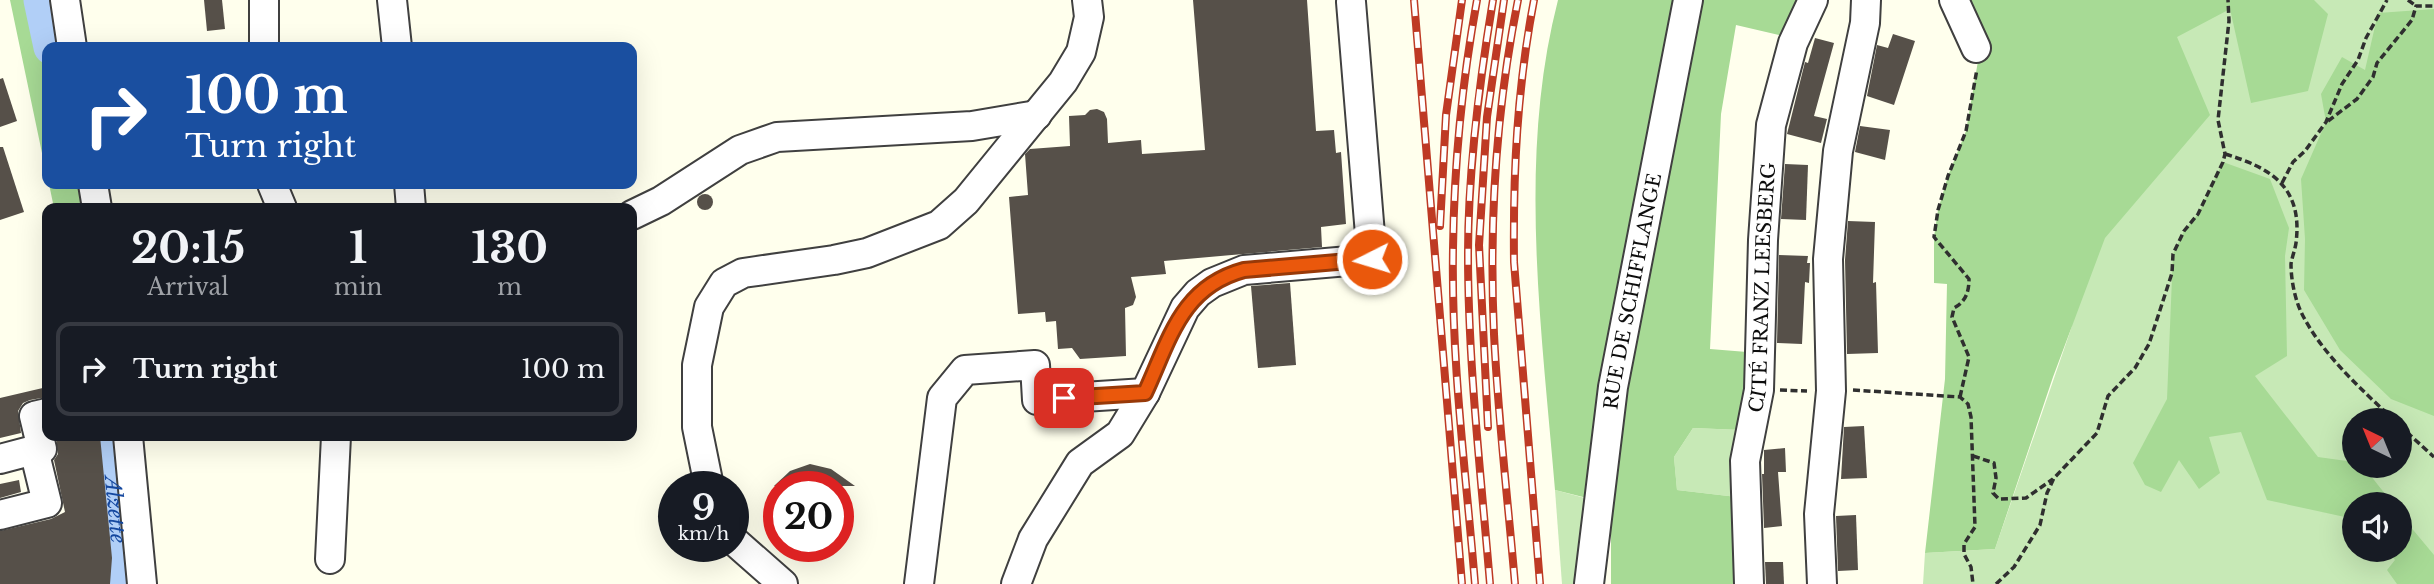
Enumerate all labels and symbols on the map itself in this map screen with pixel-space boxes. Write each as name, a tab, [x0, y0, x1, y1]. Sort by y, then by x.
street label: CITÉ FRANZ LEESBERG	[1744, 161, 1780, 415]
street label: RUE DE SCHIFFLANGE	[1599, 171, 1666, 411]
position arrow	[1335, 222, 1409, 296]
pin	[1034, 368, 1094, 428]
north arrow	[2342, 408, 2412, 478]
speed limit sign: 20	[763, 471, 854, 562]
water label: Alzette	[99, 472, 131, 545]

